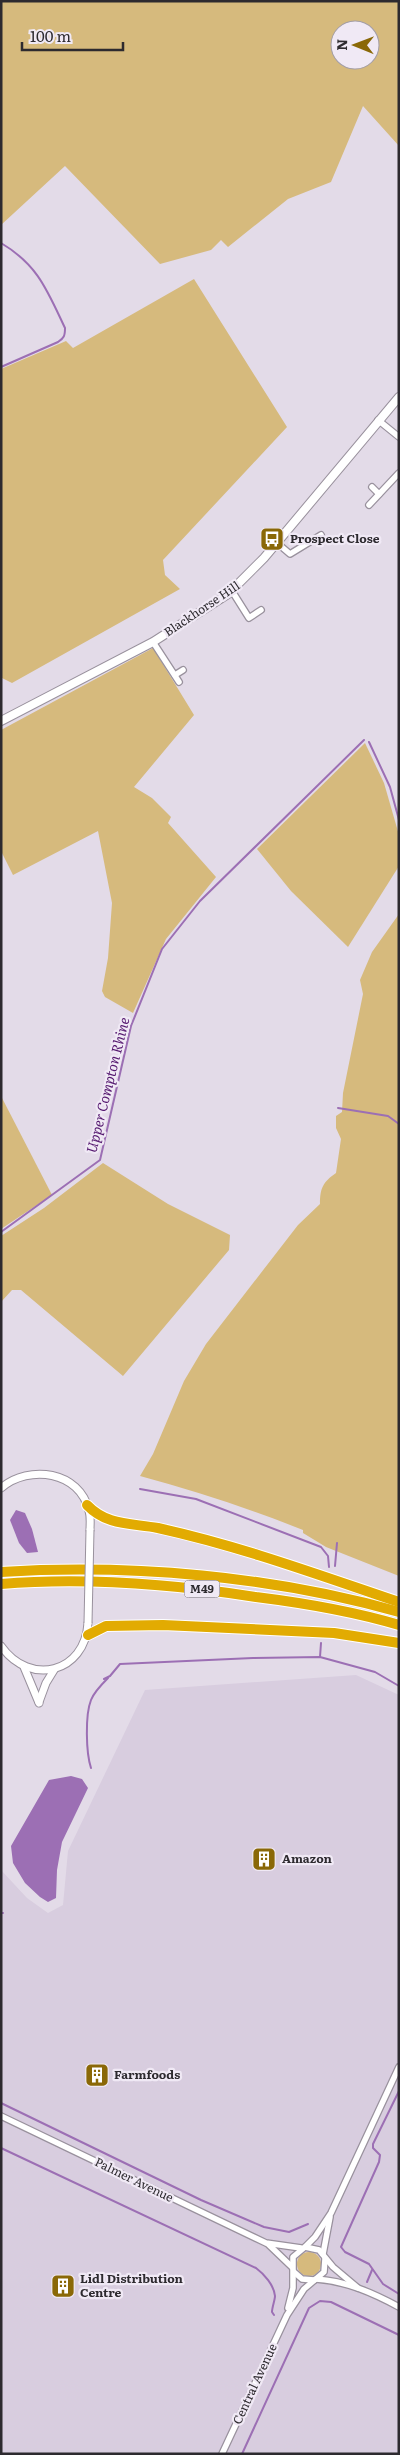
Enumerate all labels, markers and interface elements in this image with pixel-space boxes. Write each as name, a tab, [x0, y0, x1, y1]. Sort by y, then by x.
scale bar	[22, 20, 124, 52]
north arrow	[330, 20, 380, 70]
text: 100 m	[30, 24, 71, 47]
text: N	[331, 38, 351, 51]
bus stop icon: Prospect Close	[259, 526, 285, 552]
place label: Prospect Close	[290, 529, 380, 547]
street label: Blackhorse Hill	[160, 576, 243, 640]
water label: Upper Compton Rhine	[80, 1015, 134, 1155]
road number: M49	[184, 1580, 220, 1598]
building icon: Amazon	[251, 1846, 277, 1872]
place label: Amazon	[282, 1849, 333, 1867]
building icon: Farmfoods	[84, 2062, 110, 2088]
place label: Farmfoods	[114, 2065, 180, 2083]
street label: Palmer Avenue	[92, 2152, 177, 2206]
place label: Lidl Distribution Centre	[80, 2269, 184, 2301]
building icon: Lidl Distribution Centre	[50, 2273, 76, 2299]
street label: Central Avenue	[227, 2340, 281, 2427]

